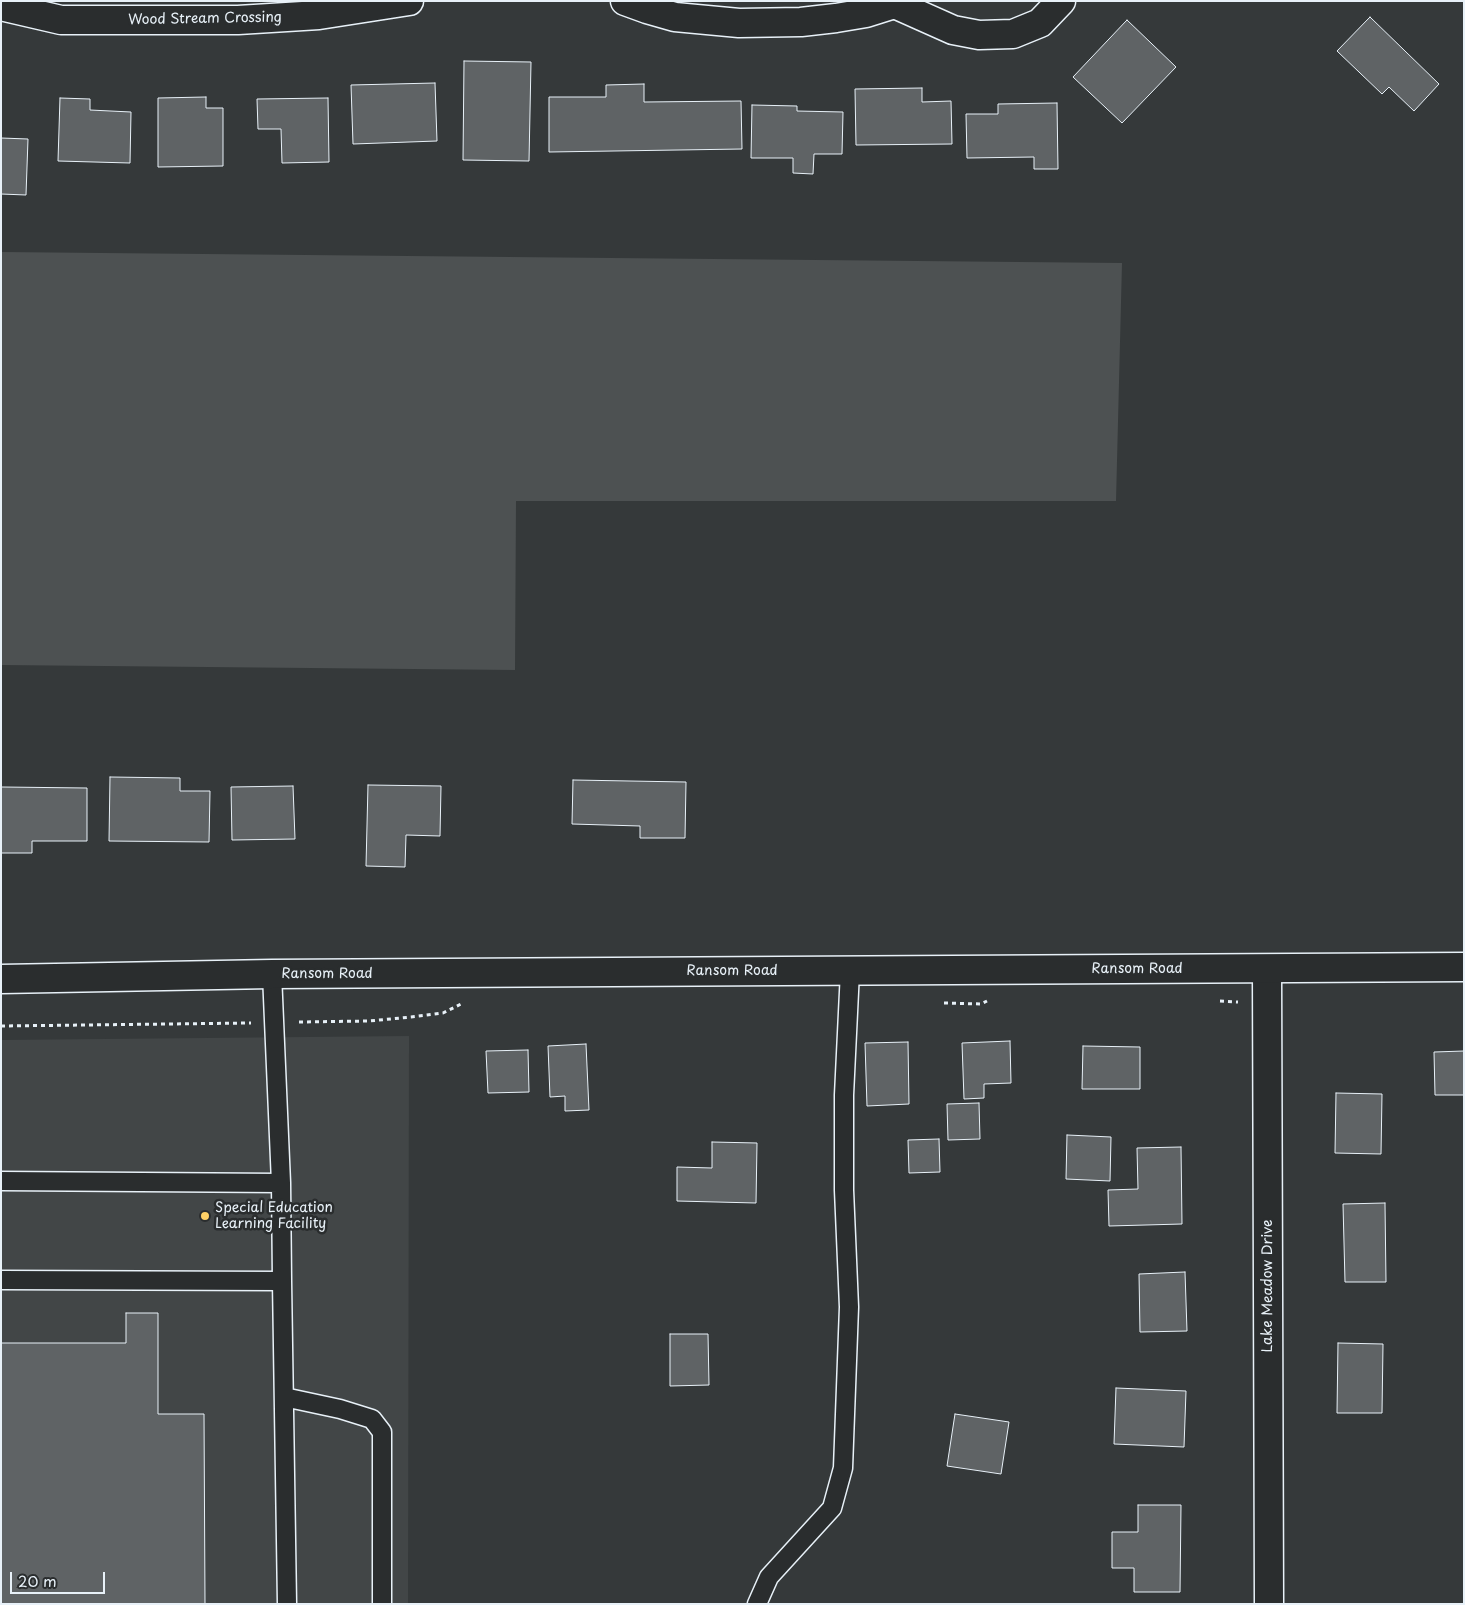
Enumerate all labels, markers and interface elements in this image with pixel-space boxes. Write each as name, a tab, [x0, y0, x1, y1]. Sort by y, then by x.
street label: Wood Stream Crossing	[128, 9, 282, 29]
street label: Ransom Road	[1091, 961, 1183, 977]
street label: Ransom Road	[686, 963, 778, 979]
street label: Ransom Road	[281, 966, 373, 982]
place label: Special Education Learning Facility	[215, 1200, 333, 1232]
marker: Special Education Learning Facility	[199, 1210, 211, 1222]
street label: Lake Meadow Drive	[1260, 1219, 1276, 1353]
scale bar	[12, 1562, 108, 1594]
text: 20 m	[18, 1569, 57, 1592]

